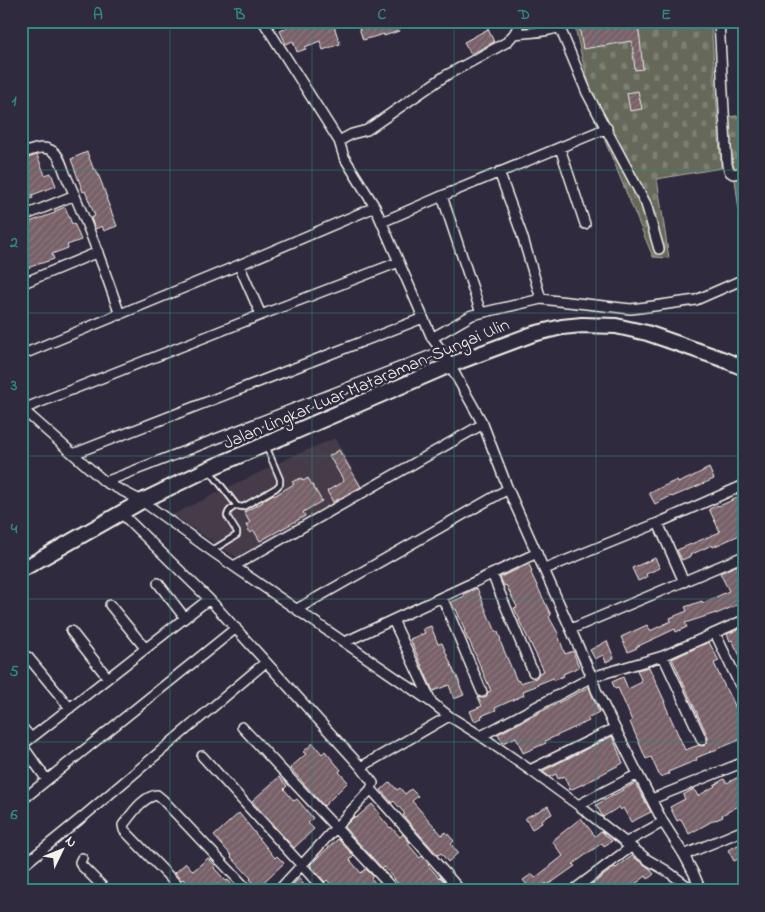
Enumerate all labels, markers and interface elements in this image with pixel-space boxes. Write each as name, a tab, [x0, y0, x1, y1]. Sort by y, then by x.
text: A	[93, 3, 103, 27]
text: B	[234, 3, 246, 27]
text: C	[378, 3, 387, 27]
text: D	[517, 3, 530, 27]
text: E	[661, 3, 671, 27]
text: 1	[11, 89, 17, 113]
text: 2	[9, 231, 18, 255]
street label: Jalan Lingkar Luar Mataraman-Sungai Ulin	[220, 312, 515, 458]
text: 3	[10, 374, 18, 398]
text: 4	[10, 517, 18, 541]
text: 5	[9, 660, 19, 684]
text: 6	[9, 803, 18, 827]
north arrow	[38, 824, 88, 874]
text: N	[60, 832, 81, 853]

